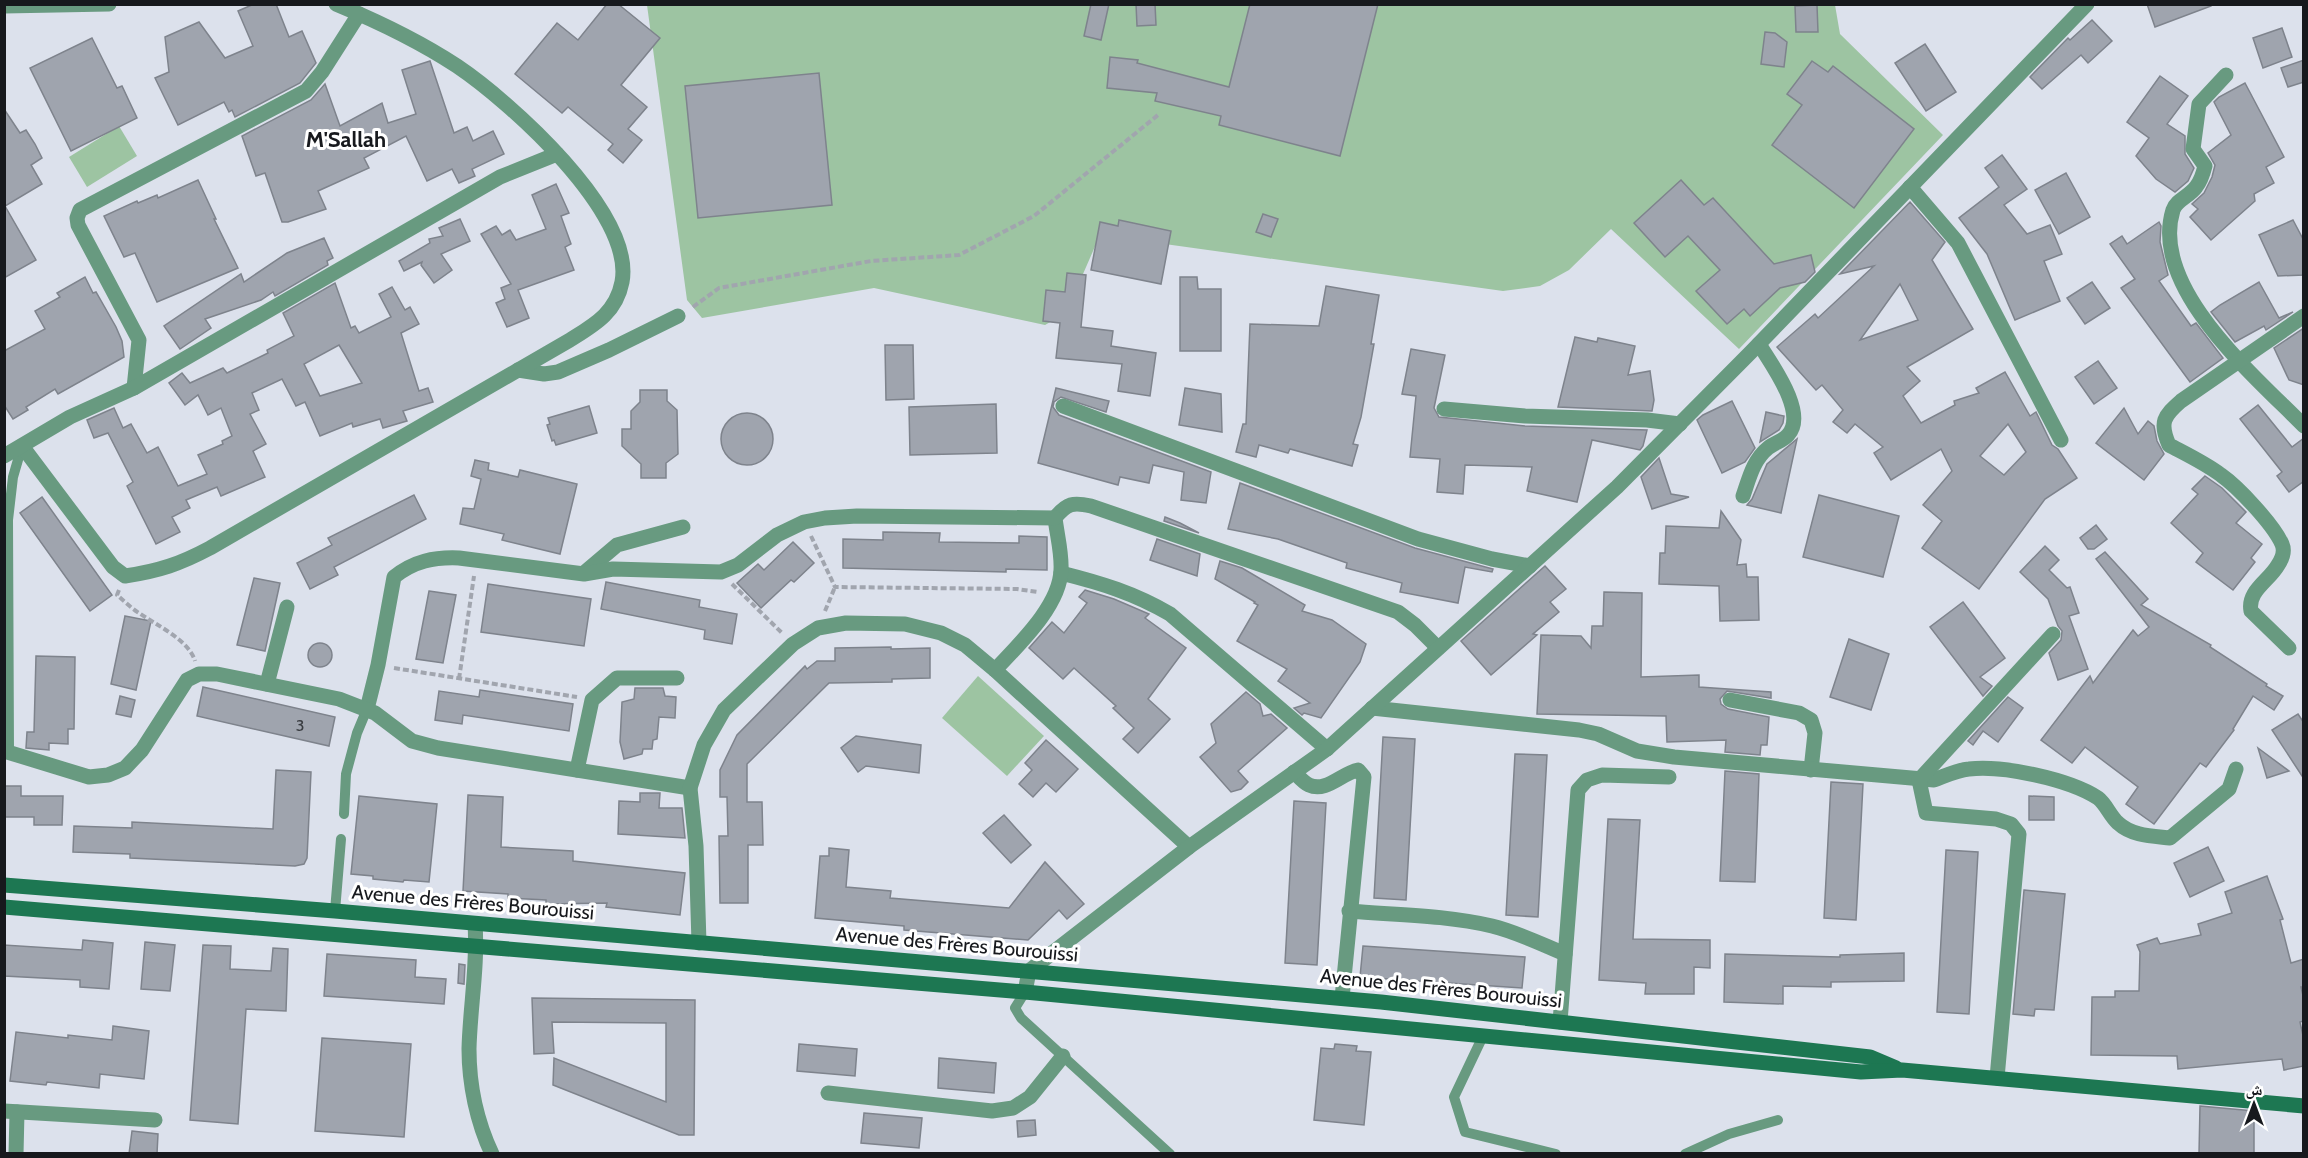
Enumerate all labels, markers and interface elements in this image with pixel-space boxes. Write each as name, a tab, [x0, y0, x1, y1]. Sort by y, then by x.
district label: M'Sallah	[306, 126, 386, 153]
house number: 3	[296, 716, 304, 735]
street label: Avenue des Frères Bourouissi	[351, 879, 595, 925]
street label: Avenue des Frères Bourouissi	[835, 921, 1079, 967]
street label: Avenue des Frères Bourouissi	[1319, 963, 1563, 1013]
north arrow	[2224, 1074, 2284, 1134]
text: ش	[2246, 1080, 2263, 1099]

